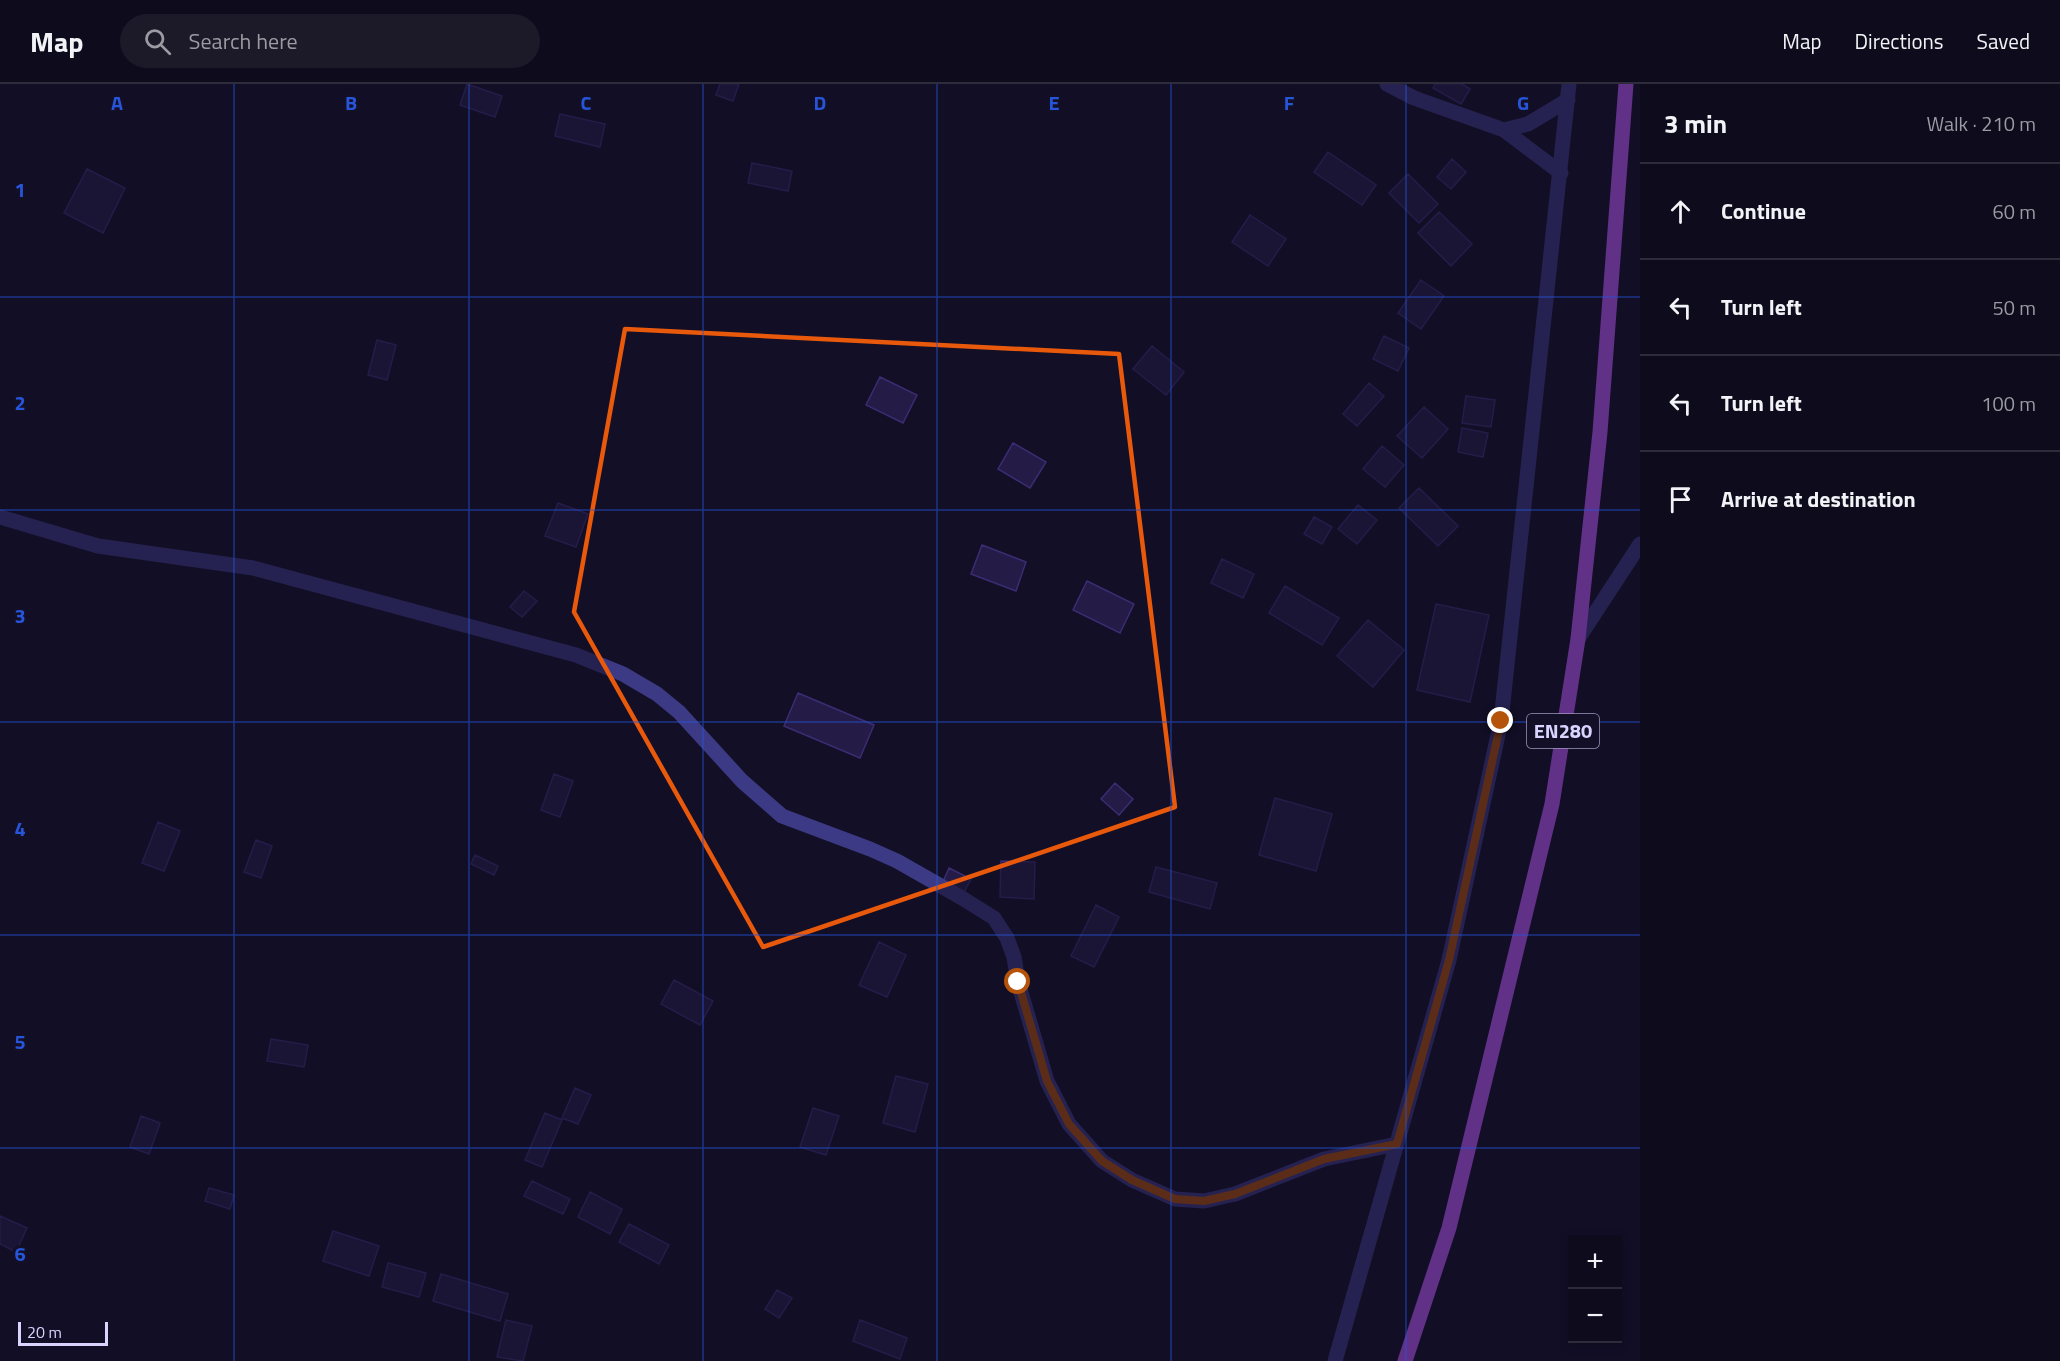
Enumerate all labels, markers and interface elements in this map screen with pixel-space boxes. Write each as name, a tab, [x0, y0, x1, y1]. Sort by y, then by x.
search box	[120, 14, 540, 68]
text: Map	[30, 20, 84, 63]
text: Search here	[189, 24, 298, 58]
icon: search	[141, 25, 174, 58]
text: Map	[1782, 25, 1822, 57]
text: Directions	[1855, 25, 1944, 57]
text: Saved	[1977, 25, 2030, 57]
text: A	[111, 87, 123, 118]
text: B	[345, 87, 357, 118]
text: C	[581, 87, 592, 118]
text: D	[814, 87, 826, 118]
text: E	[1048, 87, 1060, 118]
text: F	[1284, 87, 1295, 118]
text: G	[1517, 87, 1529, 118]
text: 3 min	[1664, 104, 1727, 143]
text: Walk · 210 m	[1927, 108, 2036, 139]
text: 1	[14, 174, 26, 205]
text: Continue	[1721, 194, 1806, 228]
icon: ahead	[1664, 195, 1697, 228]
text: 60 m	[1992, 196, 2036, 227]
text: Turn left	[1721, 290, 1802, 324]
icon: left	[1664, 291, 1697, 324]
text: 50 m	[1992, 292, 2036, 323]
text: Turn left	[1721, 386, 1802, 420]
text: 2	[14, 387, 26, 418]
icon: left	[1664, 387, 1697, 420]
text: 100 m	[1981, 388, 2036, 419]
text: Arrive at destination	[1721, 482, 1916, 516]
icon: arrive	[1664, 483, 1697, 516]
text: 3	[14, 600, 26, 631]
route end	[1487, 707, 1513, 733]
road number: EN280	[1527, 714, 1599, 748]
text: 4	[14, 813, 26, 844]
route start	[1004, 968, 1030, 994]
text: 5	[14, 1026, 26, 1057]
map controls	[1568, 1235, 1622, 1343]
button: +	[1568, 1235, 1622, 1289]
text: 6	[14, 1238, 26, 1269]
button: −	[1568, 1289, 1622, 1343]
scale bar	[18, 1319, 108, 1346]
text: 20 m	[27, 1320, 62, 1344]

